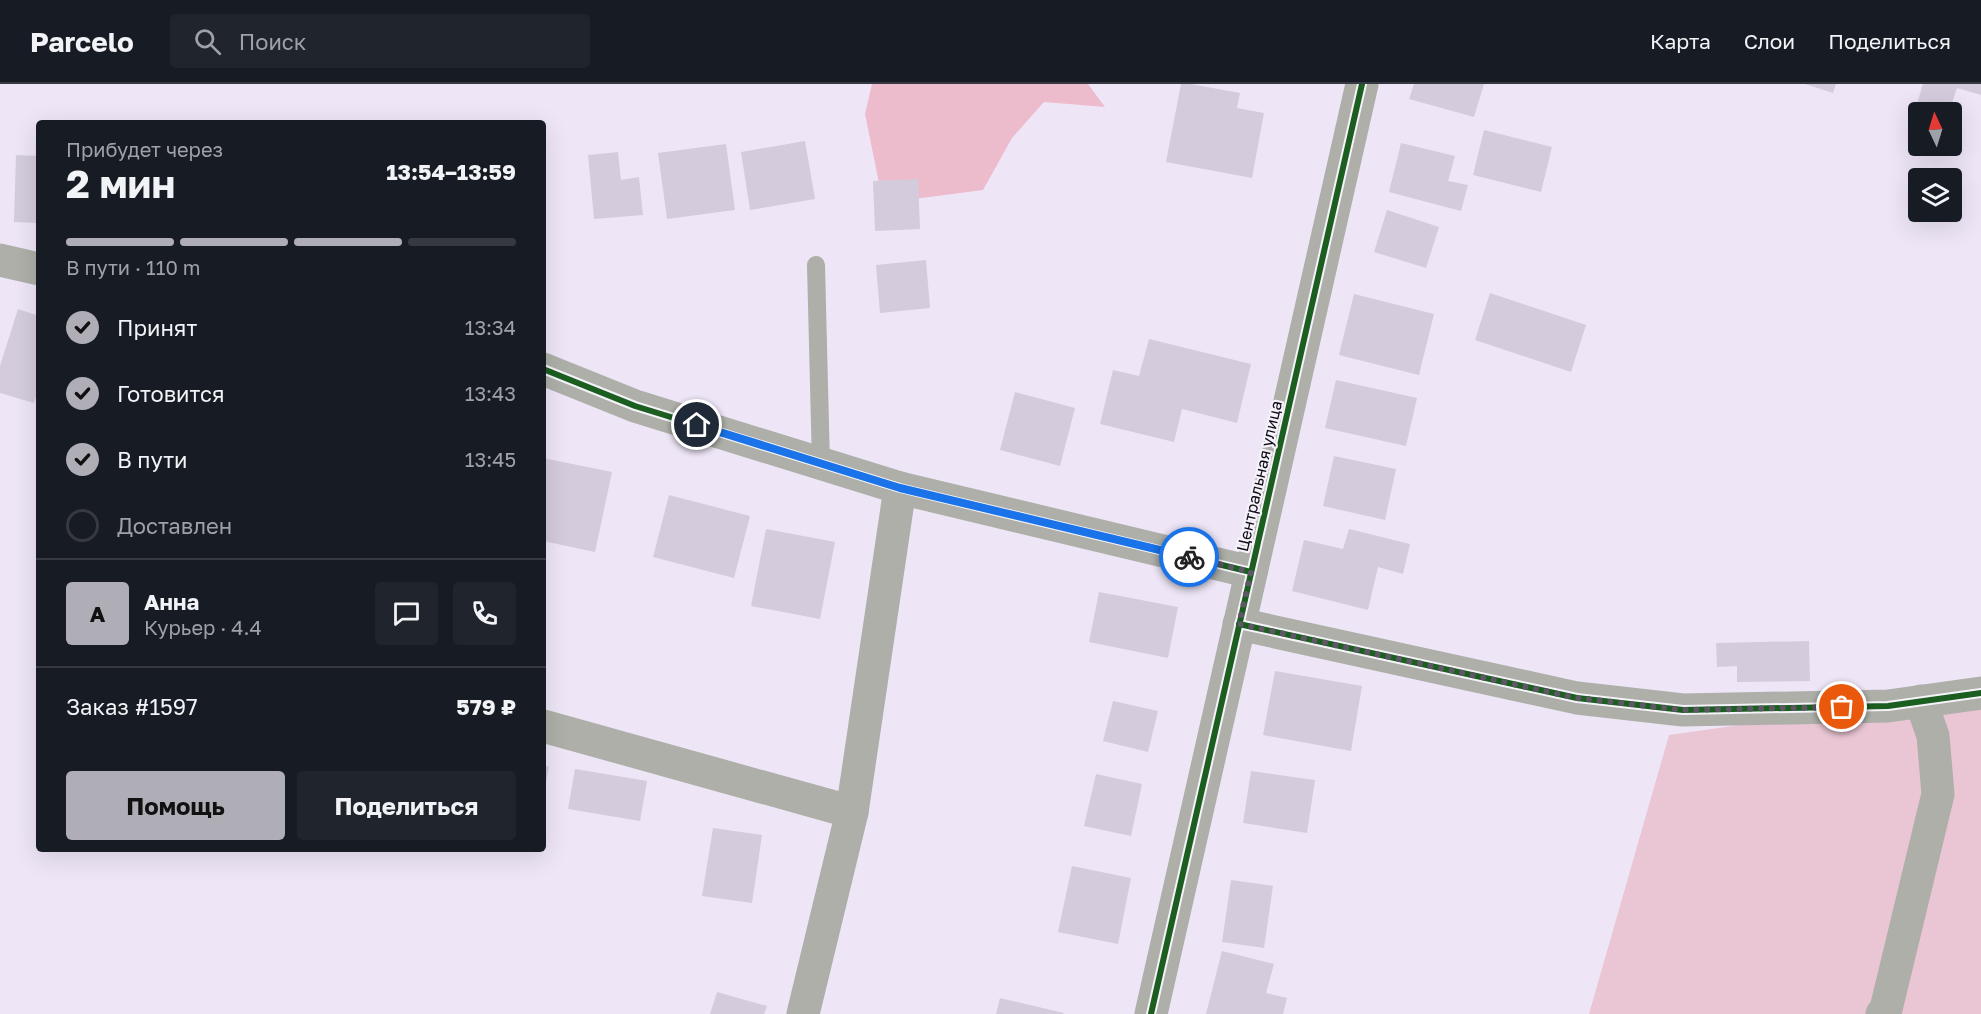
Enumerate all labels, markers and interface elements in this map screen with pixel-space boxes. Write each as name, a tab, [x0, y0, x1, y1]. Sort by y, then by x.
search box	[170, 14, 590, 68]
text: Parcelo	[30, 25, 134, 58]
icon: search	[191, 25, 224, 58]
text: Поиск	[239, 28, 307, 55]
text: Карта	[1650, 28, 1711, 54]
text: Слои	[1744, 28, 1795, 54]
text: Поделиться	[1828, 28, 1951, 54]
north arrow	[1908, 102, 1962, 156]
map controls	[1908, 102, 1962, 222]
text: Прибудет через	[66, 137, 223, 161]
text: 13:54–13:59	[386, 158, 516, 185]
text: 2 мин	[66, 160, 175, 207]
button: layers	[1908, 168, 1962, 222]
text: В пути · 110 m	[66, 255, 201, 279]
icon: check	[66, 311, 99, 344]
text: Принят	[117, 314, 197, 341]
text: 13:34	[465, 315, 516, 339]
icon: check	[66, 377, 99, 410]
text: Готовится	[117, 380, 225, 407]
text: 13:43	[465, 381, 516, 405]
pin	[671, 399, 722, 450]
street label: Центральная улица	[1232, 399, 1286, 553]
icon: home	[680, 408, 713, 441]
icon: check	[66, 443, 99, 476]
text: В пути	[117, 446, 187, 473]
text: 13:45	[465, 447, 516, 471]
text: Доставлен	[117, 512, 232, 539]
courier	[1159, 527, 1219, 587]
icon: bike	[1173, 541, 1206, 574]
button: chat	[375, 582, 438, 645]
button: phone	[453, 582, 516, 645]
text: Анна	[144, 588, 199, 615]
text: А	[90, 600, 105, 627]
text: Курьер · 4.4	[144, 615, 262, 639]
pin	[1816, 681, 1867, 732]
icon: bag	[1825, 690, 1858, 723]
text: Заказ #1597	[66, 693, 198, 720]
text: 579 ₽	[456, 693, 516, 720]
button: Помощь	[66, 771, 285, 840]
button: Поделиться	[297, 771, 516, 840]

